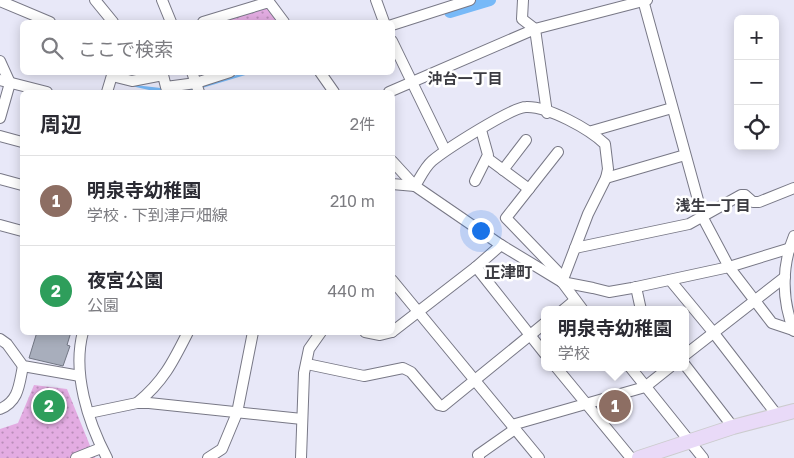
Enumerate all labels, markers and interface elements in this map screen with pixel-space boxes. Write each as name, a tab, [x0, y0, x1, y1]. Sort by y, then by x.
map controls	[734, 15, 779, 150]
button: +	[734, 15, 779, 60]
search box	[20, 20, 395, 75]
icon: search	[38, 34, 66, 62]
text: ここで検索	[78, 37, 173, 60]
button: −	[734, 60, 779, 105]
district label: 沖台一丁目	[427, 69, 503, 87]
button: locate	[734, 105, 779, 150]
text: 周辺	[40, 111, 82, 137]
text: 2件	[350, 114, 375, 134]
text: 明泉寺幼稚園	[87, 178, 201, 201]
text: 1	[52, 191, 60, 211]
text: 210 m	[330, 191, 375, 211]
district label: 浅生一丁目	[675, 196, 751, 214]
text: 学校 · 下到津戸畑線	[87, 205, 228, 225]
your location	[468, 218, 494, 244]
district label: 正津町	[484, 262, 532, 282]
text: 夜宮公園	[87, 268, 163, 291]
text: 2	[51, 281, 61, 301]
text: 440 m	[327, 281, 375, 301]
text: 公園	[87, 295, 119, 315]
popup	[541, 306, 689, 371]
text: 明泉寺幼稚園	[558, 316, 672, 339]
text: 学校	[558, 343, 590, 363]
pin: 2	[33, 387, 65, 425]
pin: 1	[599, 387, 631, 425]

